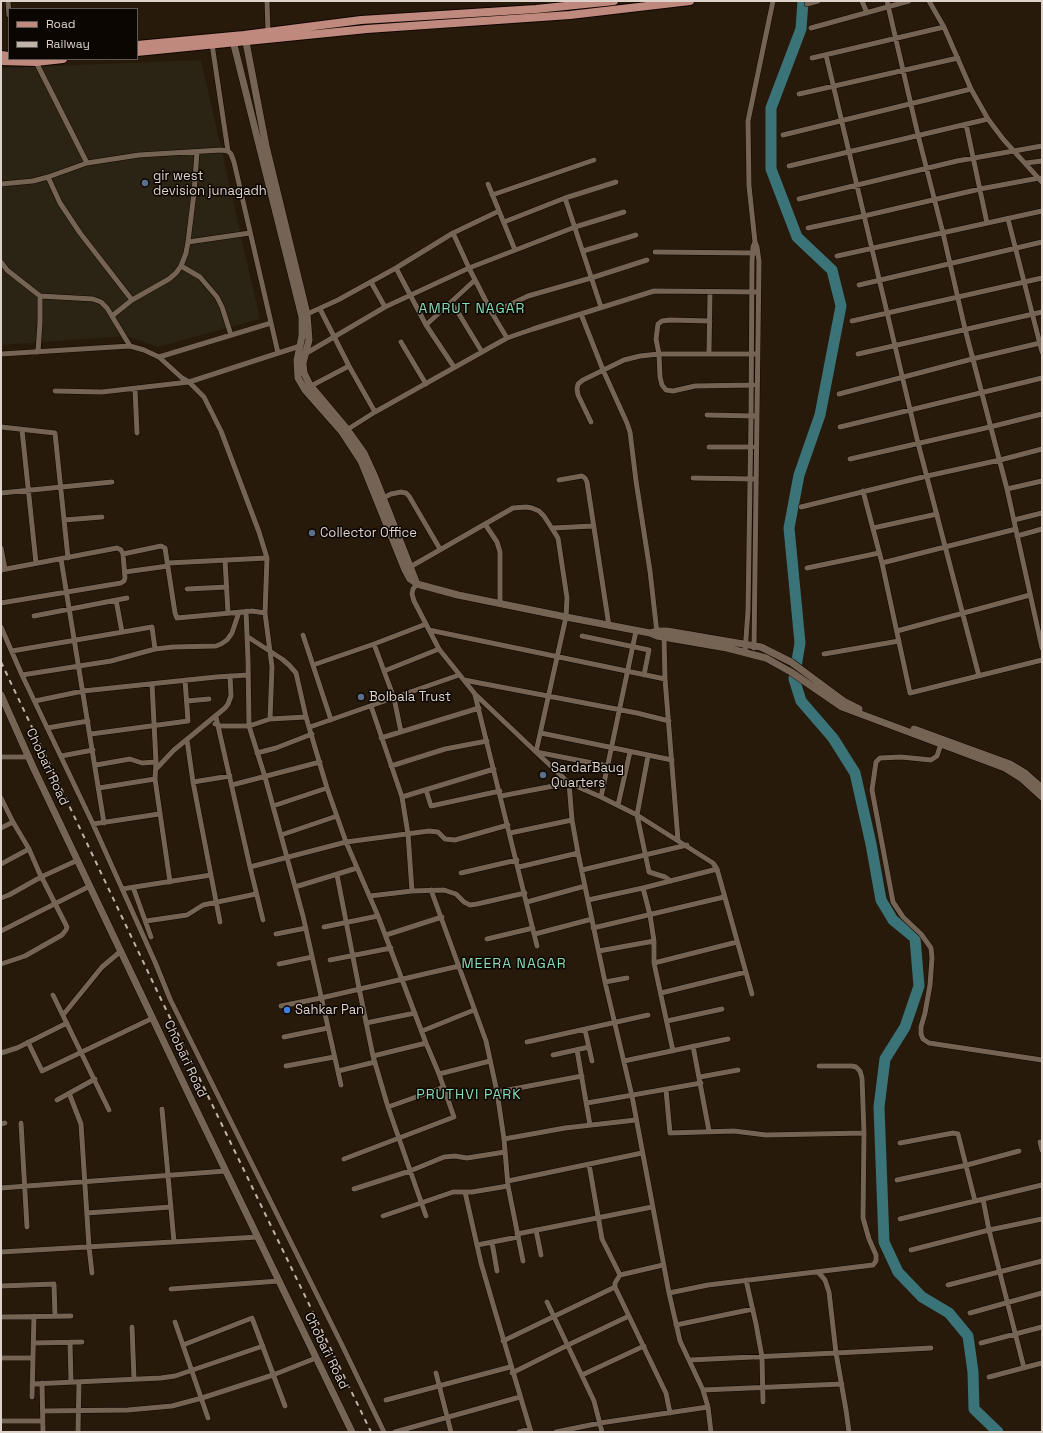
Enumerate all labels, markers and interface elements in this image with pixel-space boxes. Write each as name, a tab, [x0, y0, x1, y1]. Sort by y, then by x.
legend	[8, 8, 138, 60]
text: Road	[46, 16, 75, 32]
text: Railway	[46, 36, 90, 52]
place label: gir west devision junagadh	[153, 168, 267, 199]
marker: gir west devision junagadh	[140, 178, 150, 188]
district label: AMRUT NAGAR	[419, 301, 525, 317]
place label: Collector Office	[320, 525, 417, 541]
marker: Collector Office	[307, 528, 317, 538]
place label: Bolbala Trust	[369, 689, 451, 705]
marker: Bolbala Trust	[356, 692, 366, 702]
street label: Chobari Road	[22, 726, 72, 808]
place label: SardarBaug Quarters	[551, 760, 624, 791]
marker: SardarBaug Quarters	[538, 770, 548, 780]
district label: MEERA NAGAR	[461, 956, 567, 972]
place label: Sahkar Pan	[295, 1002, 364, 1018]
marker: Sahkar Pan	[282, 1005, 292, 1015]
street label: Chobari Road	[160, 1018, 210, 1100]
district label: PRUTHVI PARK	[416, 1087, 522, 1103]
street label: Chobari Road	[301, 1310, 351, 1392]

